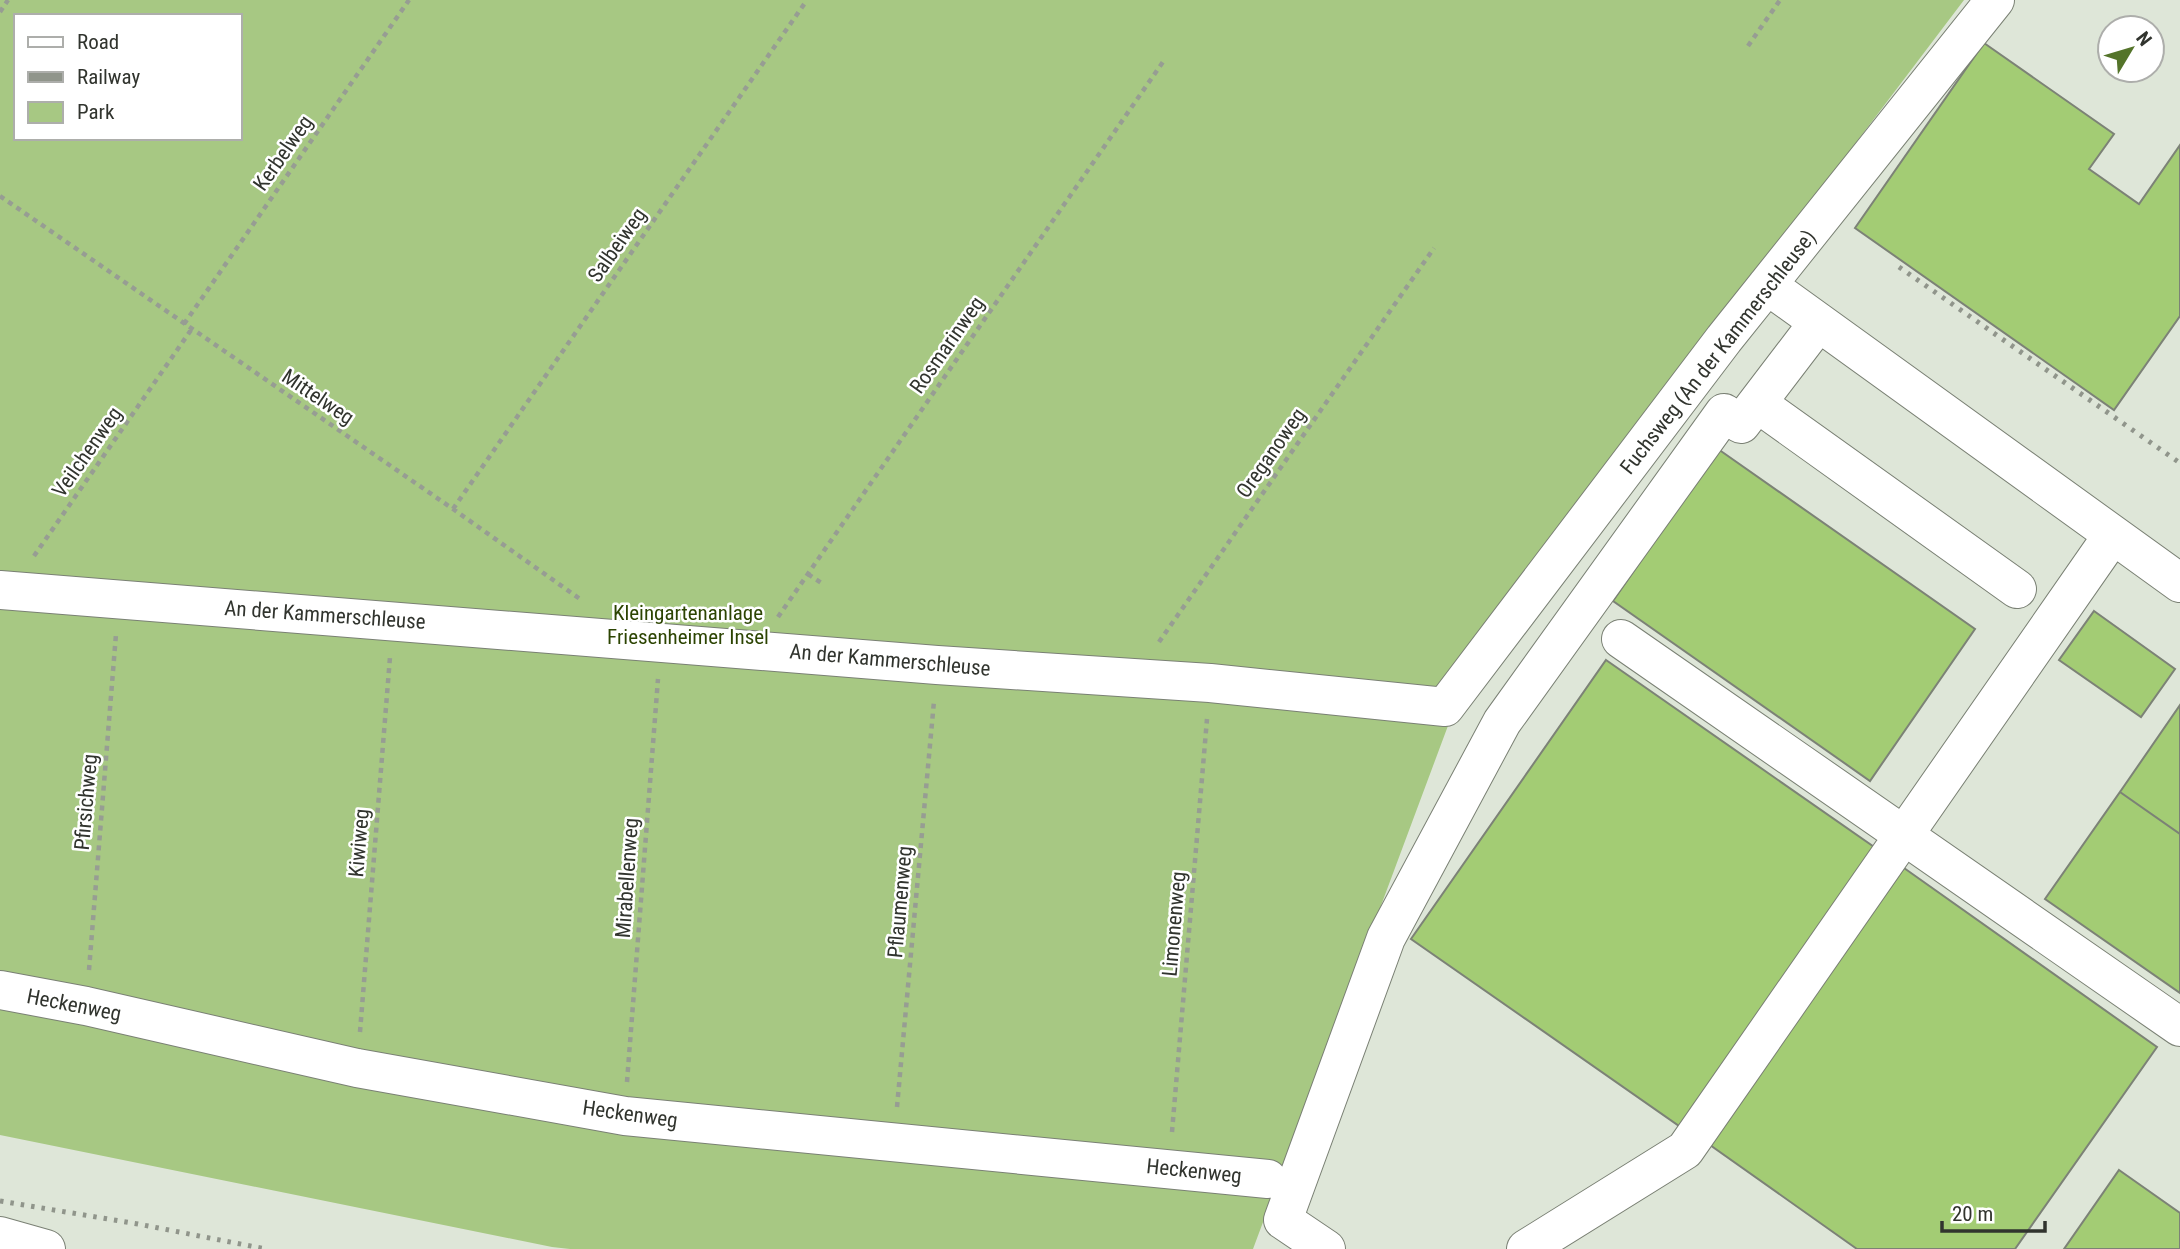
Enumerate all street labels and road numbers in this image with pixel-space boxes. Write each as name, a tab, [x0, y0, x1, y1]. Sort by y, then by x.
street label: Kerbelweg	[248, 111, 318, 195]
street label: Salbeiweg	[583, 203, 651, 287]
street label: Fuchsweg (An der Kammerschleuse)	[1615, 225, 1821, 479]
street label: Rosmarinweg	[905, 292, 989, 398]
street label: Mittelweg	[277, 364, 359, 430]
street label: Veilchenweg	[47, 402, 127, 502]
street label: Oreganoweg	[1231, 404, 1311, 502]
street label: An der Kammerschleuse	[224, 596, 427, 634]
street label: An der Kammerschleuse	[789, 639, 992, 681]
street label: Pfirsichweg	[70, 753, 102, 851]
street label: Kiwiweg	[344, 808, 374, 878]
street label: Mirabellenweg	[611, 817, 643, 939]
street label: Pflaumenweg	[883, 845, 917, 959]
street label: Limonenweg	[1157, 871, 1191, 977]
street label: Heckenweg	[25, 984, 123, 1026]
street label: Heckenweg	[581, 1095, 679, 1133]
street label: Heckenweg	[1145, 1154, 1243, 1188]

